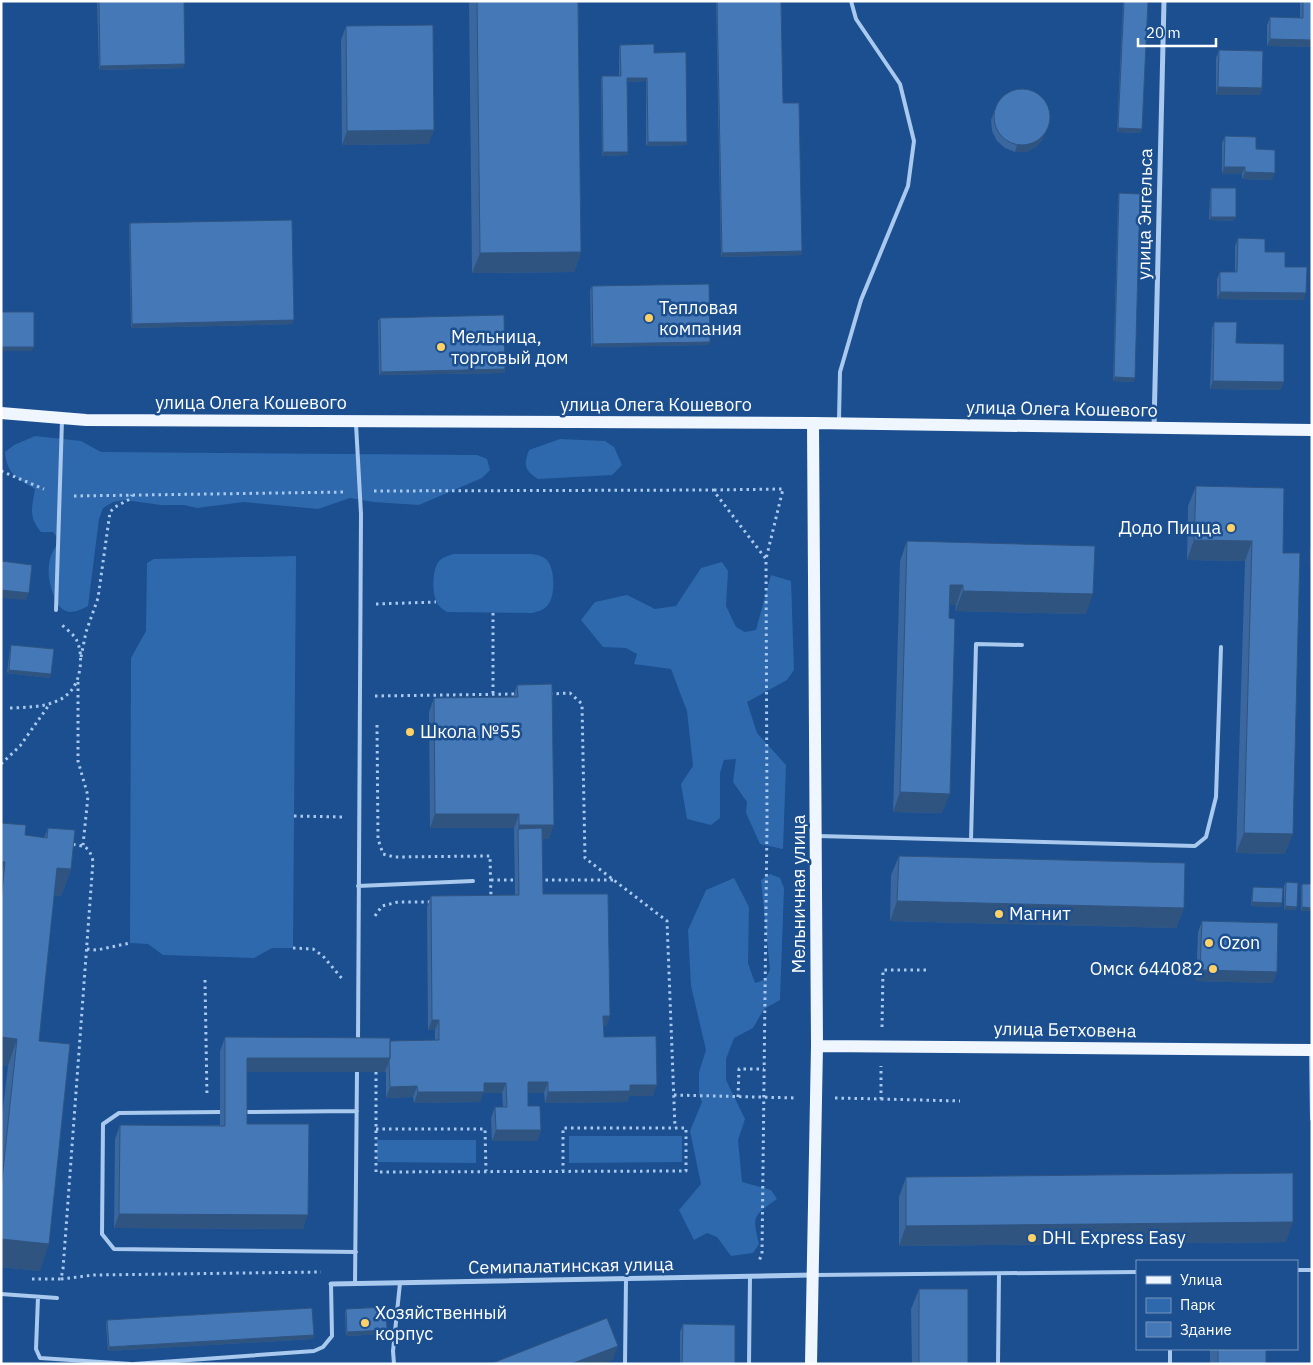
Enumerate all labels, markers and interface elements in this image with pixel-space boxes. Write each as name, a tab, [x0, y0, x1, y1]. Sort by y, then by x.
scale bar	[1138, 15, 1216, 47]
text: 20 m	[1146, 23, 1181, 42]
street label: улица Энгельса	[1132, 148, 1157, 280]
place label: Тепловая компания	[659, 296, 742, 340]
marker: Тепловая компания	[643, 312, 655, 324]
place label: Мельница, торговый дом	[451, 325, 569, 369]
marker: Мельница, торговый дом	[435, 341, 447, 353]
street label: улица Олега Кошевого	[155, 391, 347, 414]
street label: улица Олега Кошевого	[560, 393, 752, 416]
street label: улица Олега Кошевого	[966, 395, 1158, 422]
place label: Додо Пицца	[1119, 516, 1221, 539]
marker: Додо Пицца	[1225, 522, 1237, 534]
place label: Школа №55	[420, 720, 521, 743]
marker: Школа №55	[404, 726, 416, 738]
street label: Мельничная улица	[787, 814, 810, 973]
place label: Магнит	[1009, 902, 1071, 925]
marker: Магнит	[993, 908, 1005, 920]
place label: Ozon	[1219, 931, 1260, 954]
marker: Ozon	[1203, 937, 1215, 949]
place label: Омск 644082	[1090, 957, 1203, 980]
marker: Омск 644082	[1207, 963, 1219, 975]
street label: улица Бетховена	[993, 1017, 1137, 1042]
place label: DHL Express Easy	[1042, 1226, 1186, 1249]
marker: DHL Express Easy	[1026, 1232, 1038, 1244]
street label: Семипалатинская улица	[468, 1252, 674, 1279]
legend	[1136, 1260, 1298, 1350]
text: Улица	[1180, 1270, 1222, 1289]
text: Парк	[1180, 1295, 1215, 1314]
place label: Хозяйственный корпус	[375, 1301, 507, 1345]
marker: Хозяйственный корпус	[359, 1317, 371, 1329]
text: Здание	[1180, 1320, 1232, 1339]

